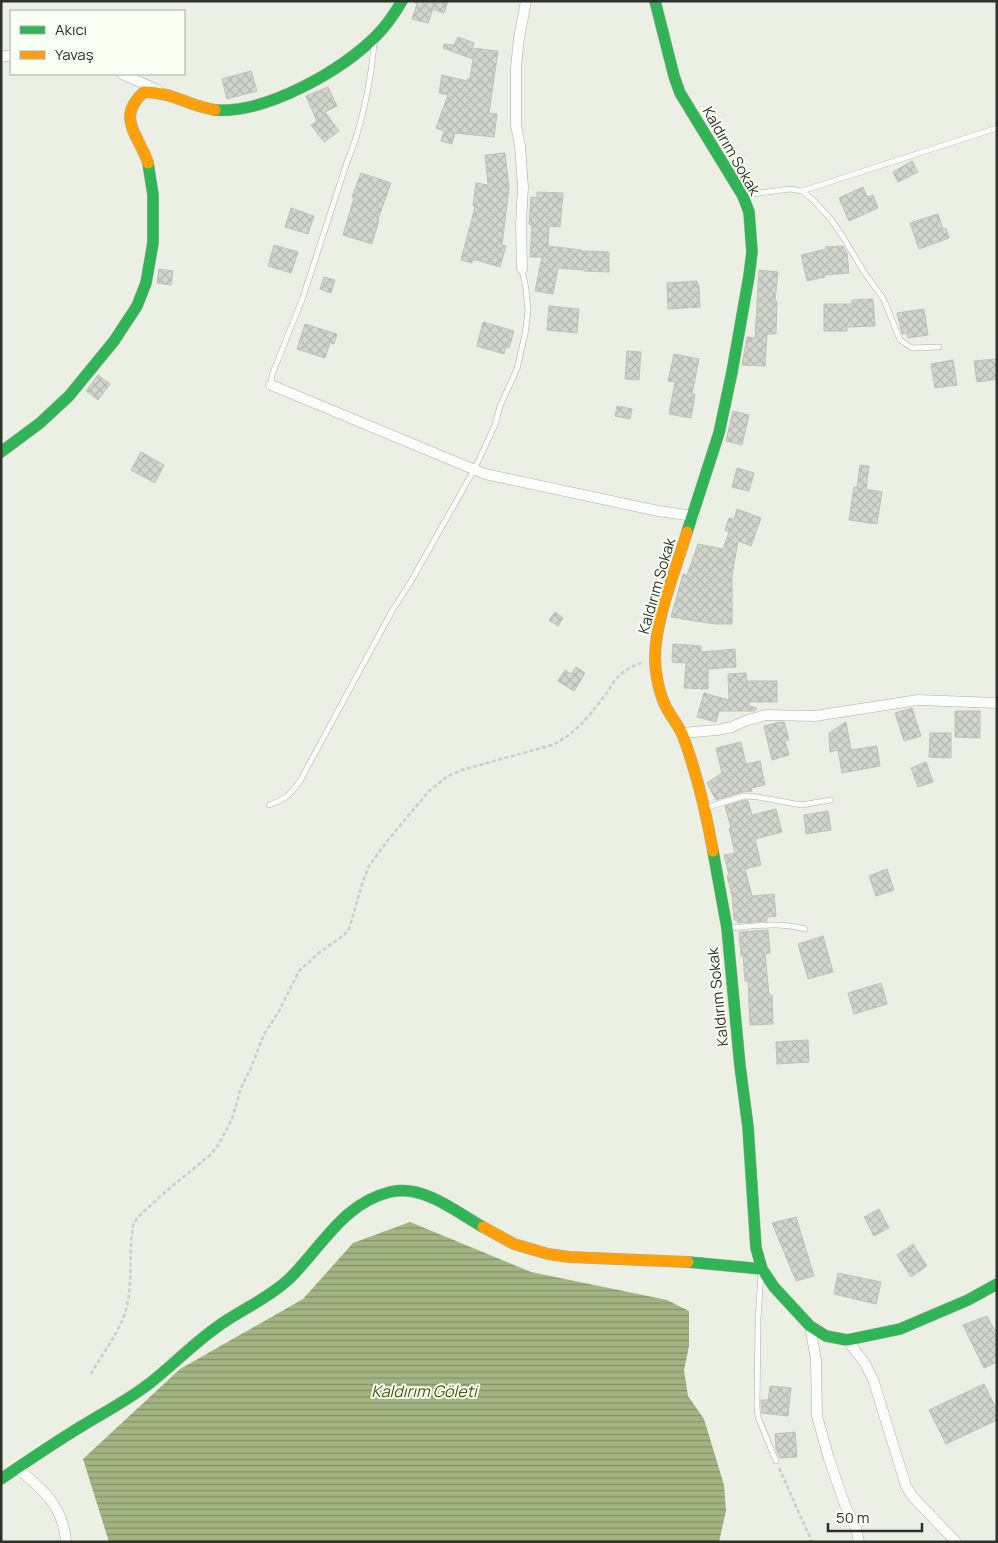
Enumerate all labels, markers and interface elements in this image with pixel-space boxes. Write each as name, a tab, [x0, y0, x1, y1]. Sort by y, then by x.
legend	[10, 10, 185, 75]
text: Akıcı	[55, 19, 87, 40]
text: Yavaş	[55, 44, 94, 65]
street label: Kaldırım Sokak	[698, 103, 766, 199]
street label: Kaldırım Sokak	[633, 535, 680, 636]
street label: Kaldırım Sokak	[702, 946, 733, 1047]
water label: Kaldırım Göleti	[371, 1380, 479, 1402]
scale bar	[828, 1500, 922, 1532]
text: 50 m	[836, 1507, 870, 1528]

